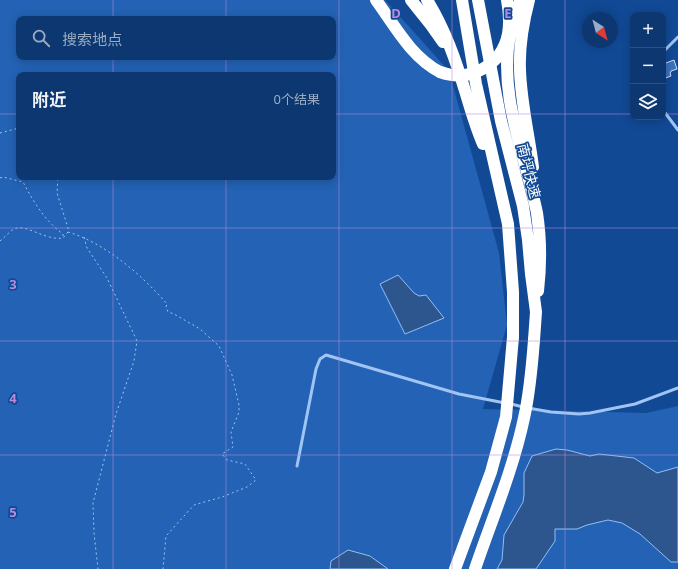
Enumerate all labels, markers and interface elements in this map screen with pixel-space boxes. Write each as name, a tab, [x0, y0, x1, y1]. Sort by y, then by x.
text: D	[391, 4, 401, 22]
text: E	[504, 4, 512, 22]
north arrow	[582, 12, 618, 48]
map controls	[630, 12, 666, 120]
button: +	[630, 12, 666, 48]
search box	[16, 16, 336, 60]
icon: search	[30, 27, 52, 49]
text: 搜索地点	[62, 29, 122, 49]
button: −	[630, 48, 666, 84]
button: layers	[630, 84, 666, 120]
text: 附近	[32, 88, 66, 111]
text: 0个结果	[274, 90, 320, 108]
street label: 南坪快速	[513, 141, 545, 200]
text: 3	[9, 275, 17, 293]
text: 4	[9, 389, 17, 407]
text: 5	[9, 503, 17, 521]

